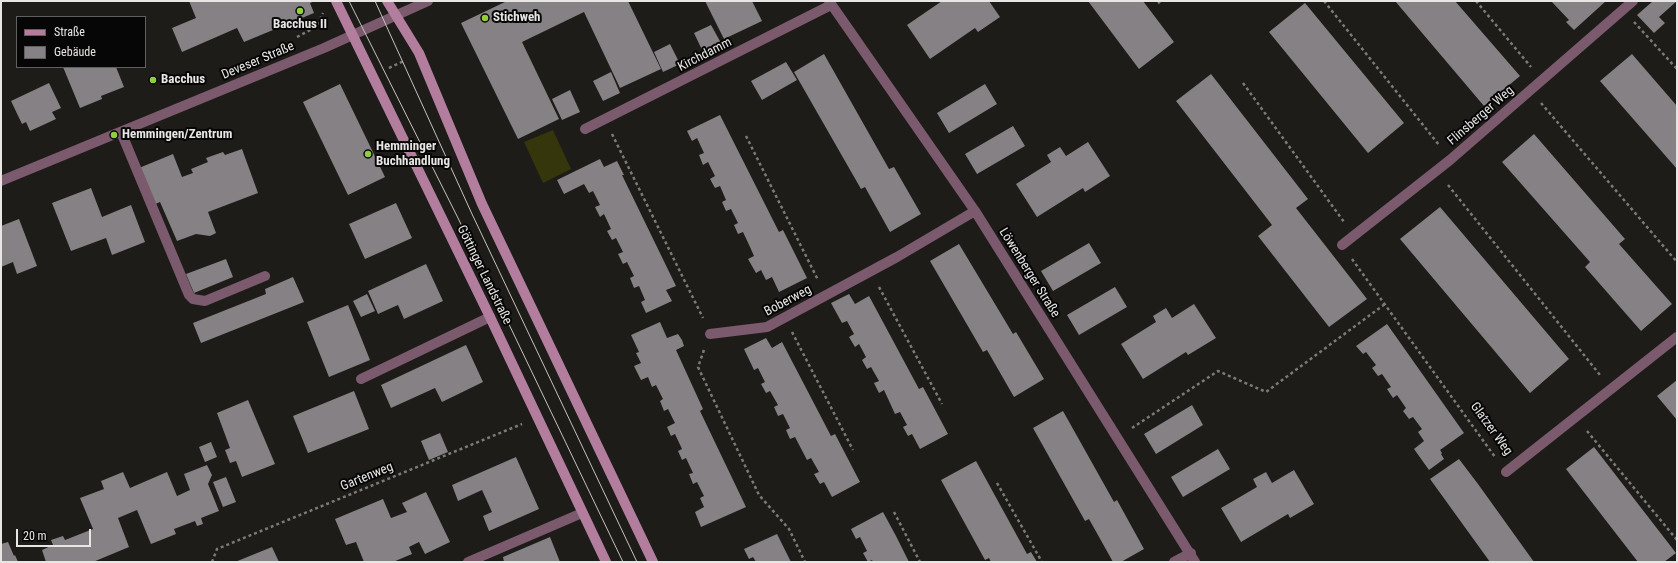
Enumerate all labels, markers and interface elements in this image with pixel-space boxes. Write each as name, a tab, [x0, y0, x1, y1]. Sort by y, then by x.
marker: Bacchus II	[295, 6, 305, 16]
place label: Stichweh	[493, 10, 541, 26]
marker: Stichweh	[480, 13, 490, 23]
legend	[16, 16, 146, 68]
place label: Bacchus II	[273, 17, 327, 33]
text: Straße	[54, 25, 85, 39]
street label: Kirchdamm	[675, 35, 735, 75]
street label: Deveser Straße	[219, 39, 297, 83]
text: Gebäude	[54, 45, 96, 59]
place label: Bacchus	[161, 72, 205, 88]
marker: Bacchus	[148, 75, 158, 85]
street label: Flinsberger Weg	[1445, 83, 1517, 149]
place label: Hemmingen/Zentrum	[122, 127, 232, 143]
marker: Hemmingen/Zentrum	[109, 130, 119, 140]
place label: Hemminger Buchhandlung	[376, 139, 450, 170]
marker: Hemminger Buchhandlung	[363, 149, 373, 159]
street label: Göttinger Landstraße	[453, 223, 515, 327]
street label: Löwenberger Straße	[995, 225, 1063, 321]
street label: Boberweg	[762, 282, 814, 320]
street label: Glatzer Weg	[1467, 400, 1515, 458]
street label: Gartenweg	[338, 459, 396, 495]
scale bar	[18, 521, 93, 547]
text: 20 m	[23, 529, 47, 543]

